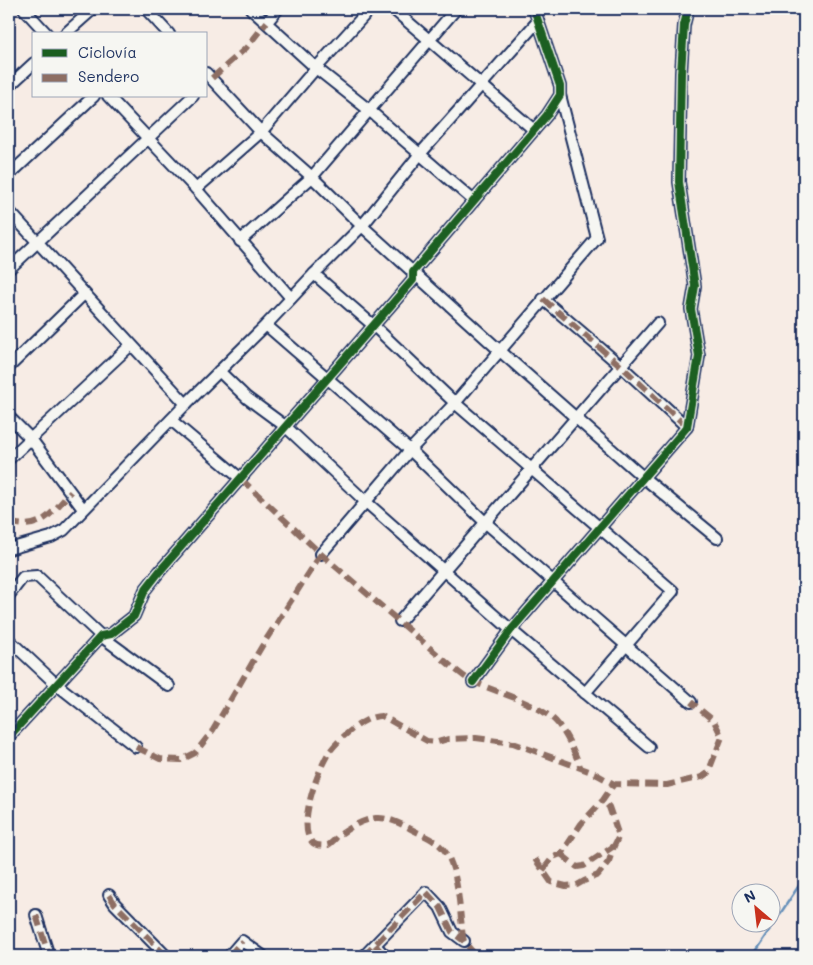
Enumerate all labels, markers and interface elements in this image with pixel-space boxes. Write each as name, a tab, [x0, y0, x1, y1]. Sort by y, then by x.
legend	[32, 32, 208, 98]
text: Ciclovía	[78, 42, 137, 62]
text: Sendero	[78, 66, 139, 86]
north arrow	[730, 882, 780, 932]
text: N	[741, 885, 759, 907]

